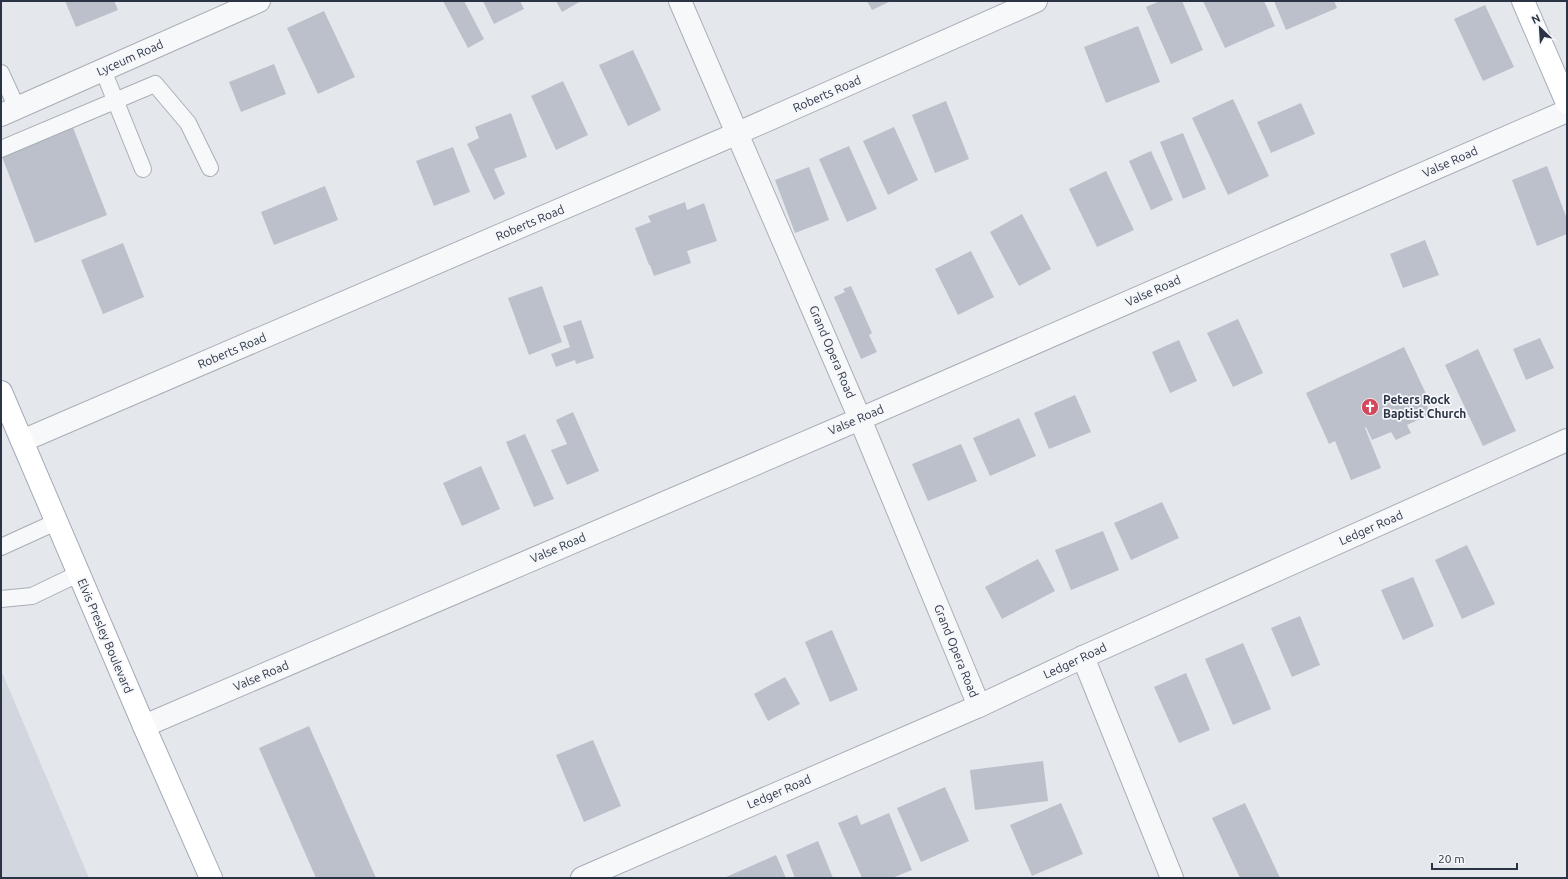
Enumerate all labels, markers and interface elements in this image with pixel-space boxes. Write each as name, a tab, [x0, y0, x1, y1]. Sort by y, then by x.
north arrow	[1520, 8, 1560, 48]
text: N	[1530, 12, 1542, 26]
street label: Lyceum Road	[94, 37, 165, 78]
street label: Roberts Road	[791, 73, 863, 114]
street label: Valse Road	[1420, 144, 1479, 179]
street label: Roberts Road	[494, 202, 566, 243]
street label: Valse Road	[1123, 273, 1182, 308]
street label: Grand Opera Road	[807, 304, 858, 400]
street label: Roberts Road	[196, 330, 268, 371]
place label: Peters Rock Baptist Church	[1383, 393, 1466, 420]
church icon: Peters Rock Baptist Church	[1360, 397, 1380, 417]
street label: Valse Road	[826, 402, 885, 437]
street label: Ledger Road	[1337, 508, 1405, 547]
street label: Valse Road	[528, 530, 587, 565]
street label: Elvis Presley Boulevard	[75, 577, 136, 695]
street label: Grand Opera Road	[932, 602, 981, 699]
street label: Ledger Road	[1041, 640, 1108, 681]
street label: Valse Road	[231, 658, 290, 693]
street label: Ledger Road	[745, 772, 813, 811]
scale bar	[1432, 845, 1517, 871]
text: 20 m	[1438, 852, 1465, 865]

